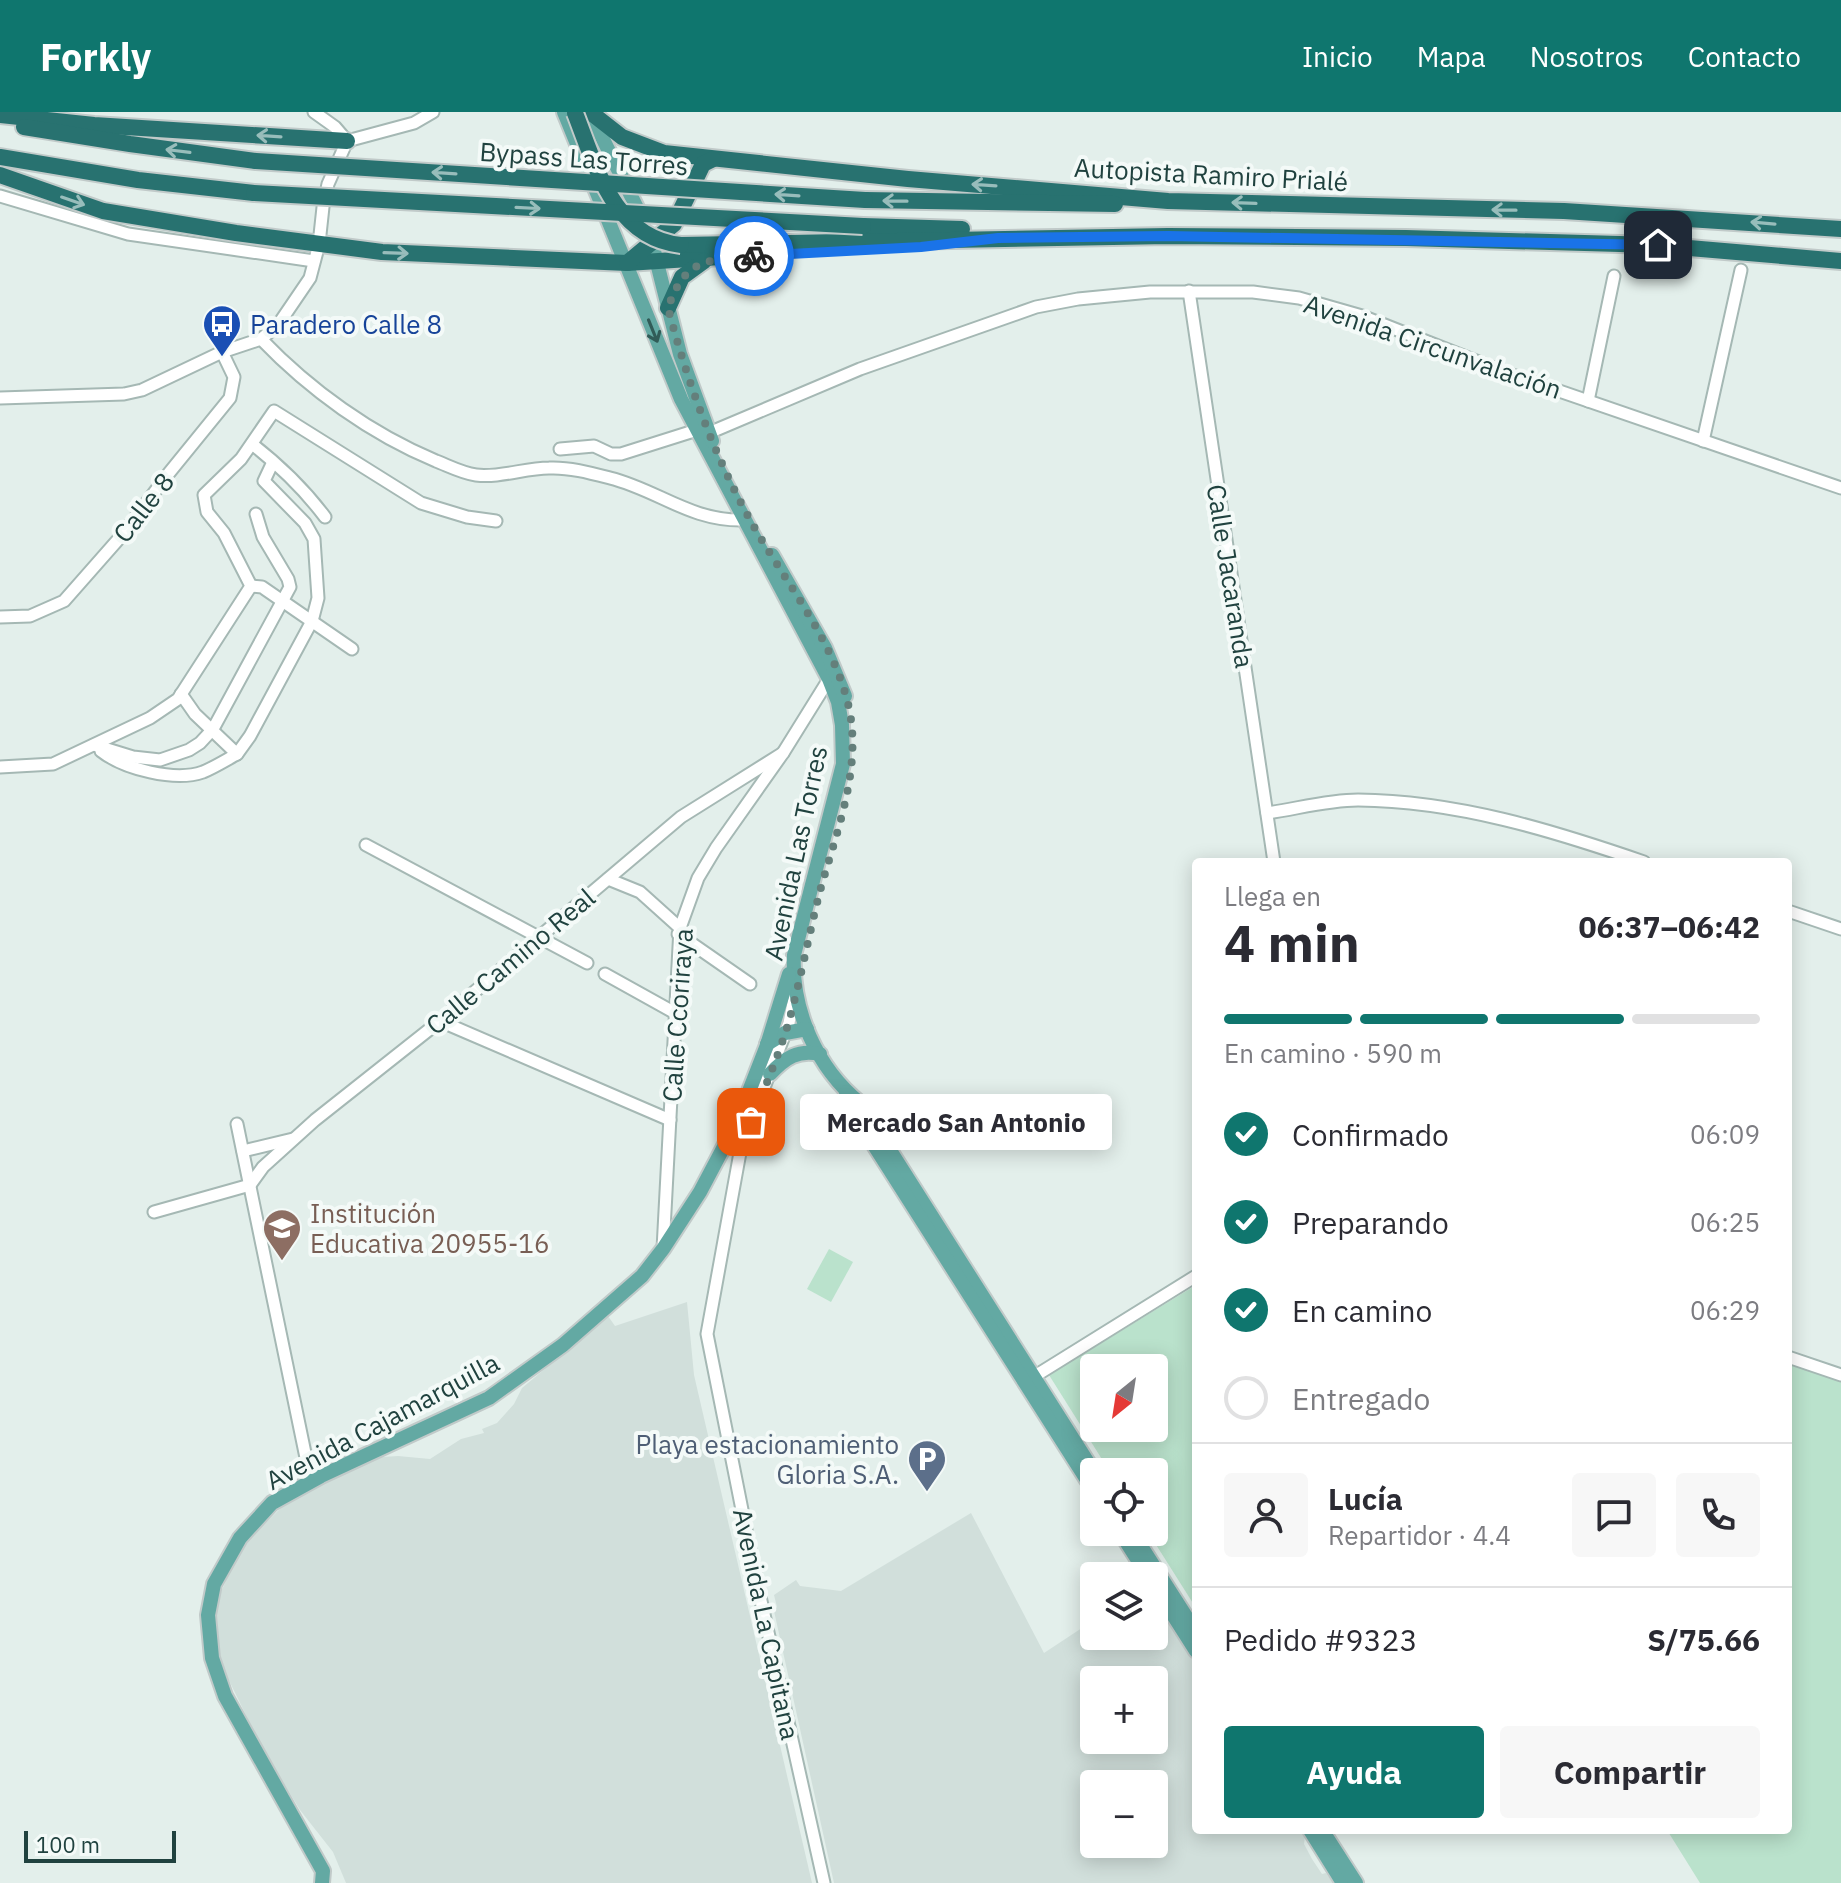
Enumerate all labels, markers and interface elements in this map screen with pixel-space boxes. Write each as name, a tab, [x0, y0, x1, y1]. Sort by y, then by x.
text: Forkly	[40, 32, 151, 81]
text: Inicio	[1302, 38, 1373, 75]
text: Mapa	[1417, 38, 1486, 75]
text: Nosotros	[1530, 38, 1644, 75]
text: Contacto	[1688, 38, 1801, 75]
one-way arrow	[256, 128, 283, 143]
street label: Bypass Las Torres	[478, 134, 690, 182]
one-way arrow	[166, 143, 192, 158]
street label: Autopista Ramiro Prialé	[1073, 150, 1349, 198]
one-way arrow	[431, 165, 458, 180]
one-way arrow	[971, 177, 998, 192]
one-way arrow	[774, 187, 801, 202]
one-way arrow	[882, 193, 909, 209]
one-way arrow	[61, 195, 86, 210]
one-way arrow	[1231, 195, 1258, 210]
one-way arrow	[514, 200, 541, 215]
one-way arrow	[1491, 202, 1518, 217]
pin	[1624, 211, 1692, 279]
one-way arrow	[1750, 215, 1777, 230]
courier	[714, 216, 794, 296]
icon: home	[1636, 223, 1680, 267]
icon: bike	[732, 234, 776, 278]
one-way arrow	[382, 246, 409, 261]
street label: Avenida Circunvalación	[1300, 286, 1566, 406]
bus stop icon: Paradero Calle 8	[201, 303, 243, 358]
place label: Paradero Calle 8	[250, 307, 442, 341]
one-way arrow	[647, 318, 662, 343]
street label: Calle 8	[105, 465, 181, 549]
street label: Calle Jacaranda	[1200, 482, 1262, 670]
street label: Avenida Las Torres	[756, 743, 834, 963]
text: Llega en	[1224, 879, 1321, 913]
street label: Calle Camino Real	[418, 880, 602, 1042]
text: 06:37–06:42	[1579, 907, 1760, 946]
text: 4 min	[1224, 909, 1360, 976]
street label: Calle Ccoriraya	[654, 927, 700, 1103]
text: En camino · 590 m	[1224, 1036, 1442, 1070]
pin	[717, 1088, 785, 1156]
callout: Mercado San Antonio	[799, 1094, 1111, 1150]
icon: bag	[729, 1100, 773, 1144]
text: Mercado San Antonio	[826, 1105, 1086, 1139]
icon: check	[1224, 1112, 1268, 1156]
text: Confirmado	[1292, 1115, 1449, 1154]
text: 06:09	[1690, 1117, 1760, 1151]
place label: Institución Educativa 20955-16	[310, 1196, 550, 1260]
icon: check	[1224, 1200, 1268, 1244]
text: Preparando	[1292, 1203, 1449, 1242]
text: 06:25	[1690, 1205, 1760, 1239]
school or university icon: Institución Educativa 20955-16	[261, 1207, 303, 1262]
icon: check	[1224, 1288, 1268, 1332]
text: En camino	[1292, 1291, 1432, 1330]
text: 06:29	[1690, 1293, 1760, 1327]
street label: Avenida Cajamarquilla	[259, 1345, 505, 1497]
north arrow	[1080, 1354, 1168, 1442]
map controls	[1080, 1354, 1168, 1858]
text: Entregado	[1292, 1379, 1430, 1418]
place label: Playa estacionamiento Gloria S.A.	[635, 1427, 899, 1491]
parking icon: Playa estacionamiento Gloria S.A.	[906, 1438, 948, 1493]
button: locate	[1080, 1458, 1168, 1546]
button: person	[1224, 1473, 1308, 1557]
button: chat	[1572, 1473, 1656, 1557]
button: phone	[1676, 1473, 1760, 1557]
text: Lucía	[1328, 1479, 1403, 1518]
street label: Avenida La Capitana	[726, 1505, 808, 1743]
text: Repartidor · 4.4	[1328, 1518, 1511, 1552]
button: layers	[1080, 1562, 1168, 1650]
text: Pedido #9323	[1224, 1620, 1418, 1659]
text: S/75.66	[1647, 1620, 1760, 1659]
button: +	[1080, 1666, 1168, 1754]
button: Ayuda	[1224, 1726, 1484, 1818]
button: Compartir	[1500, 1726, 1760, 1818]
button: −	[1080, 1770, 1168, 1858]
scale bar	[24, 1827, 176, 1863]
text: 100 m	[36, 1830, 100, 1859]

